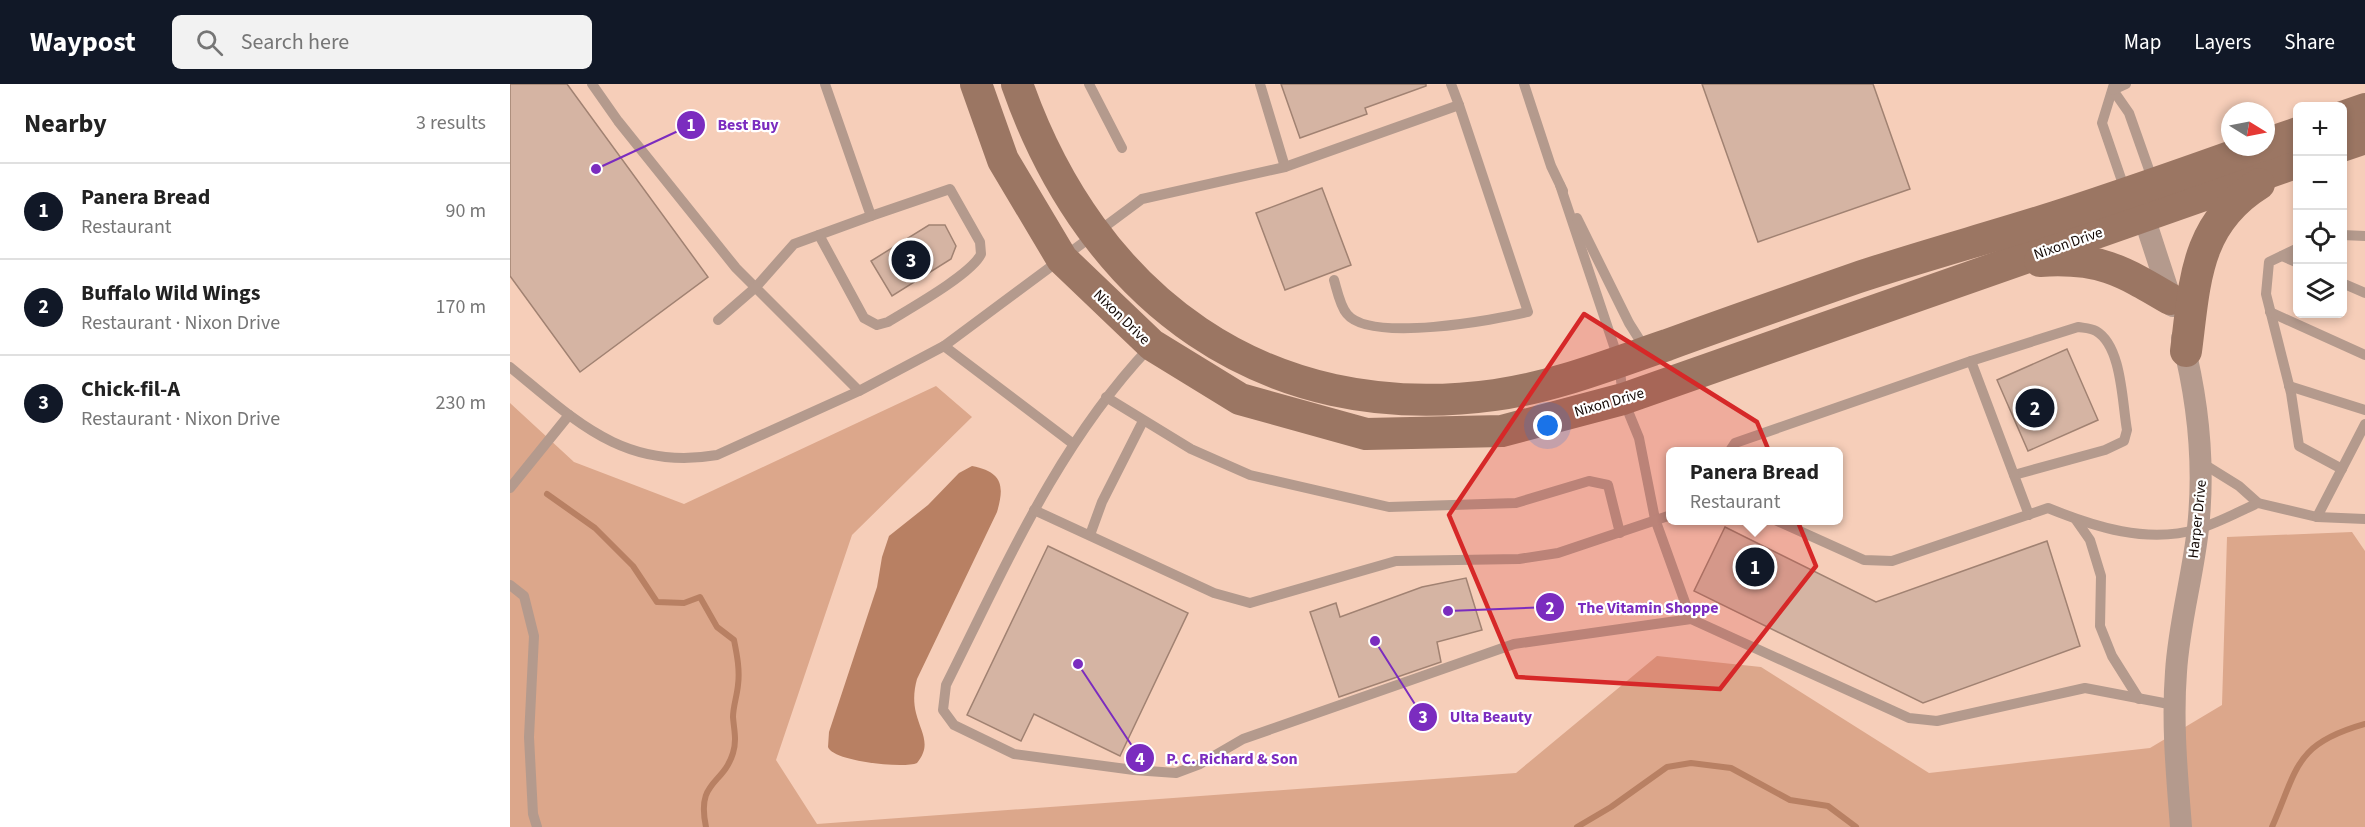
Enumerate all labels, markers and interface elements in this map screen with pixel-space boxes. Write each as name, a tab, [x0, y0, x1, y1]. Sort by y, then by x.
search box	[172, 15, 592, 69]
text: Waypost	[30, 22, 136, 62]
icon: search	[193, 26, 226, 59]
text: Search here	[241, 26, 349, 58]
text: Map	[2124, 27, 2161, 57]
text: Layers	[2194, 27, 2251, 57]
text: Share	[2284, 27, 2335, 57]
north arrow	[2221, 102, 2275, 156]
map controls	[2293, 102, 2347, 318]
button: +	[2293, 102, 2347, 156]
text: Nearby	[24, 105, 107, 142]
callout: Best Buy	[676, 108, 791, 142]
text: 3 results	[416, 109, 486, 137]
text: 1	[686, 113, 696, 138]
text: Best Buy	[717, 114, 779, 136]
button: −	[2293, 156, 2347, 210]
text: Panera Bread	[81, 181, 210, 213]
text: 1	[38, 197, 49, 225]
text: 90 m	[446, 197, 486, 225]
button: locate	[2293, 210, 2347, 264]
text: Restaurant	[81, 213, 172, 241]
street label: Nixon Drive	[2031, 222, 2105, 265]
pin: 3	[892, 238, 930, 282]
button: layers	[2293, 264, 2347, 318]
text: Buffalo Wild Wings	[81, 277, 261, 309]
street label: Nixon Drive	[1089, 285, 1155, 350]
text: 2	[38, 293, 49, 321]
text: 170 m	[436, 293, 486, 321]
text: Restaurant · Nixon Drive	[81, 309, 280, 337]
text: Chick-fil-A	[81, 373, 180, 405]
street label: Nixon Drive	[1572, 383, 1646, 422]
pin: 2	[2016, 386, 2054, 430]
text: 3	[38, 389, 49, 417]
text: 230 m	[436, 389, 486, 417]
text: Restaurant · Nixon Drive	[81, 405, 280, 433]
your location	[1533, 411, 1562, 440]
popup	[1666, 447, 1843, 525]
text: Panera Bread	[1690, 456, 1819, 488]
street label: Harper Drive	[2183, 479, 2212, 559]
text: Restaurant	[1690, 488, 1780, 516]
pin: 1	[1736, 544, 1774, 590]
callout: The Vitamin Shoppe	[1535, 590, 1730, 624]
text: 2	[1545, 596, 1555, 621]
text: The Vitamin Shoppe	[1577, 597, 1719, 619]
callout: Ulta Beauty	[1408, 700, 1544, 734]
text: 3	[1418, 705, 1428, 730]
text: Ulta Beauty	[1450, 706, 1533, 728]
callout: P. C. Richard & Son	[1125, 741, 1310, 775]
text: 4	[1135, 747, 1145, 772]
text: P. C. Richard & Son	[1166, 748, 1298, 770]

